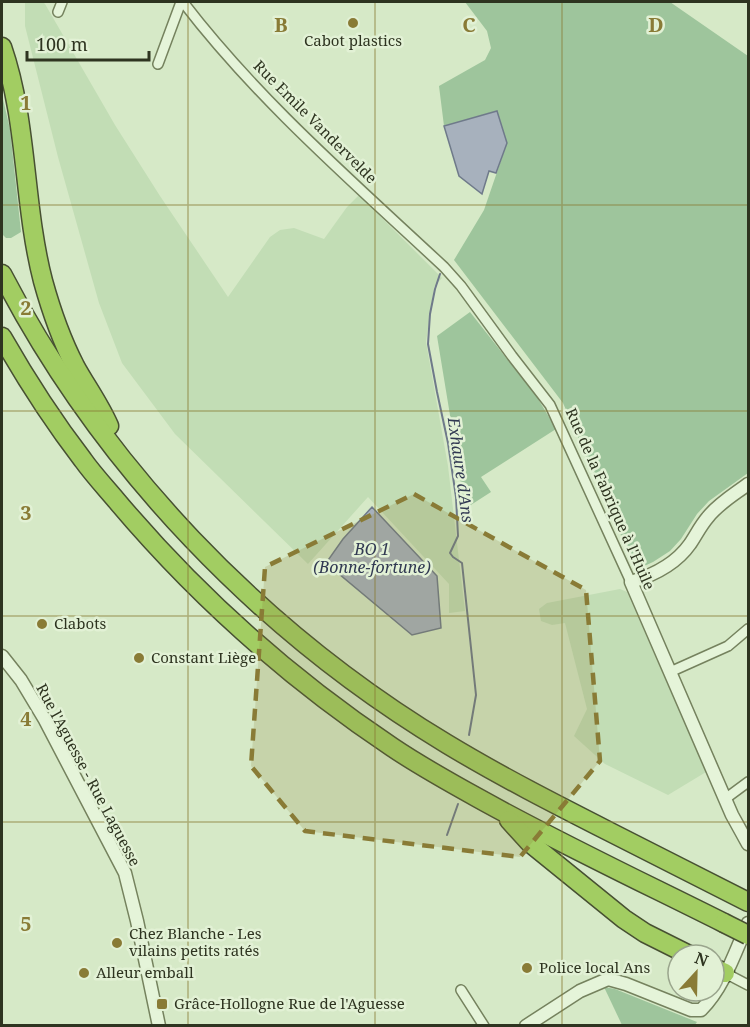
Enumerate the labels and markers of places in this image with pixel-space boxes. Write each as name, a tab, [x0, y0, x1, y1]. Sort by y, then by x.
marker: Cabot plastics	[346, 16, 360, 30]
place label: Cabot plastics	[304, 30, 402, 50]
place label: Clabots	[54, 613, 106, 633]
marker: Clabots	[35, 617, 49, 631]
place label: Constant Liège	[151, 647, 256, 667]
marker: Constant Liège	[132, 651, 146, 665]
place label: Chez Blanche - Les vilains petits ratés	[129, 923, 262, 960]
marker: Chez Blanche - Les vilains petits ratés	[110, 936, 124, 950]
place label: Police local Ans	[539, 957, 650, 977]
marker: Police local Ans	[520, 961, 534, 975]
place label: Alleur emball	[96, 962, 194, 982]
marker: Alleur emball	[77, 966, 91, 980]
place label: Grâce-Hollogne Rue de l'Aguesse	[174, 993, 405, 1013]
marker: Grâce-Hollogne Rue de l'Aguesse	[155, 997, 169, 1011]

